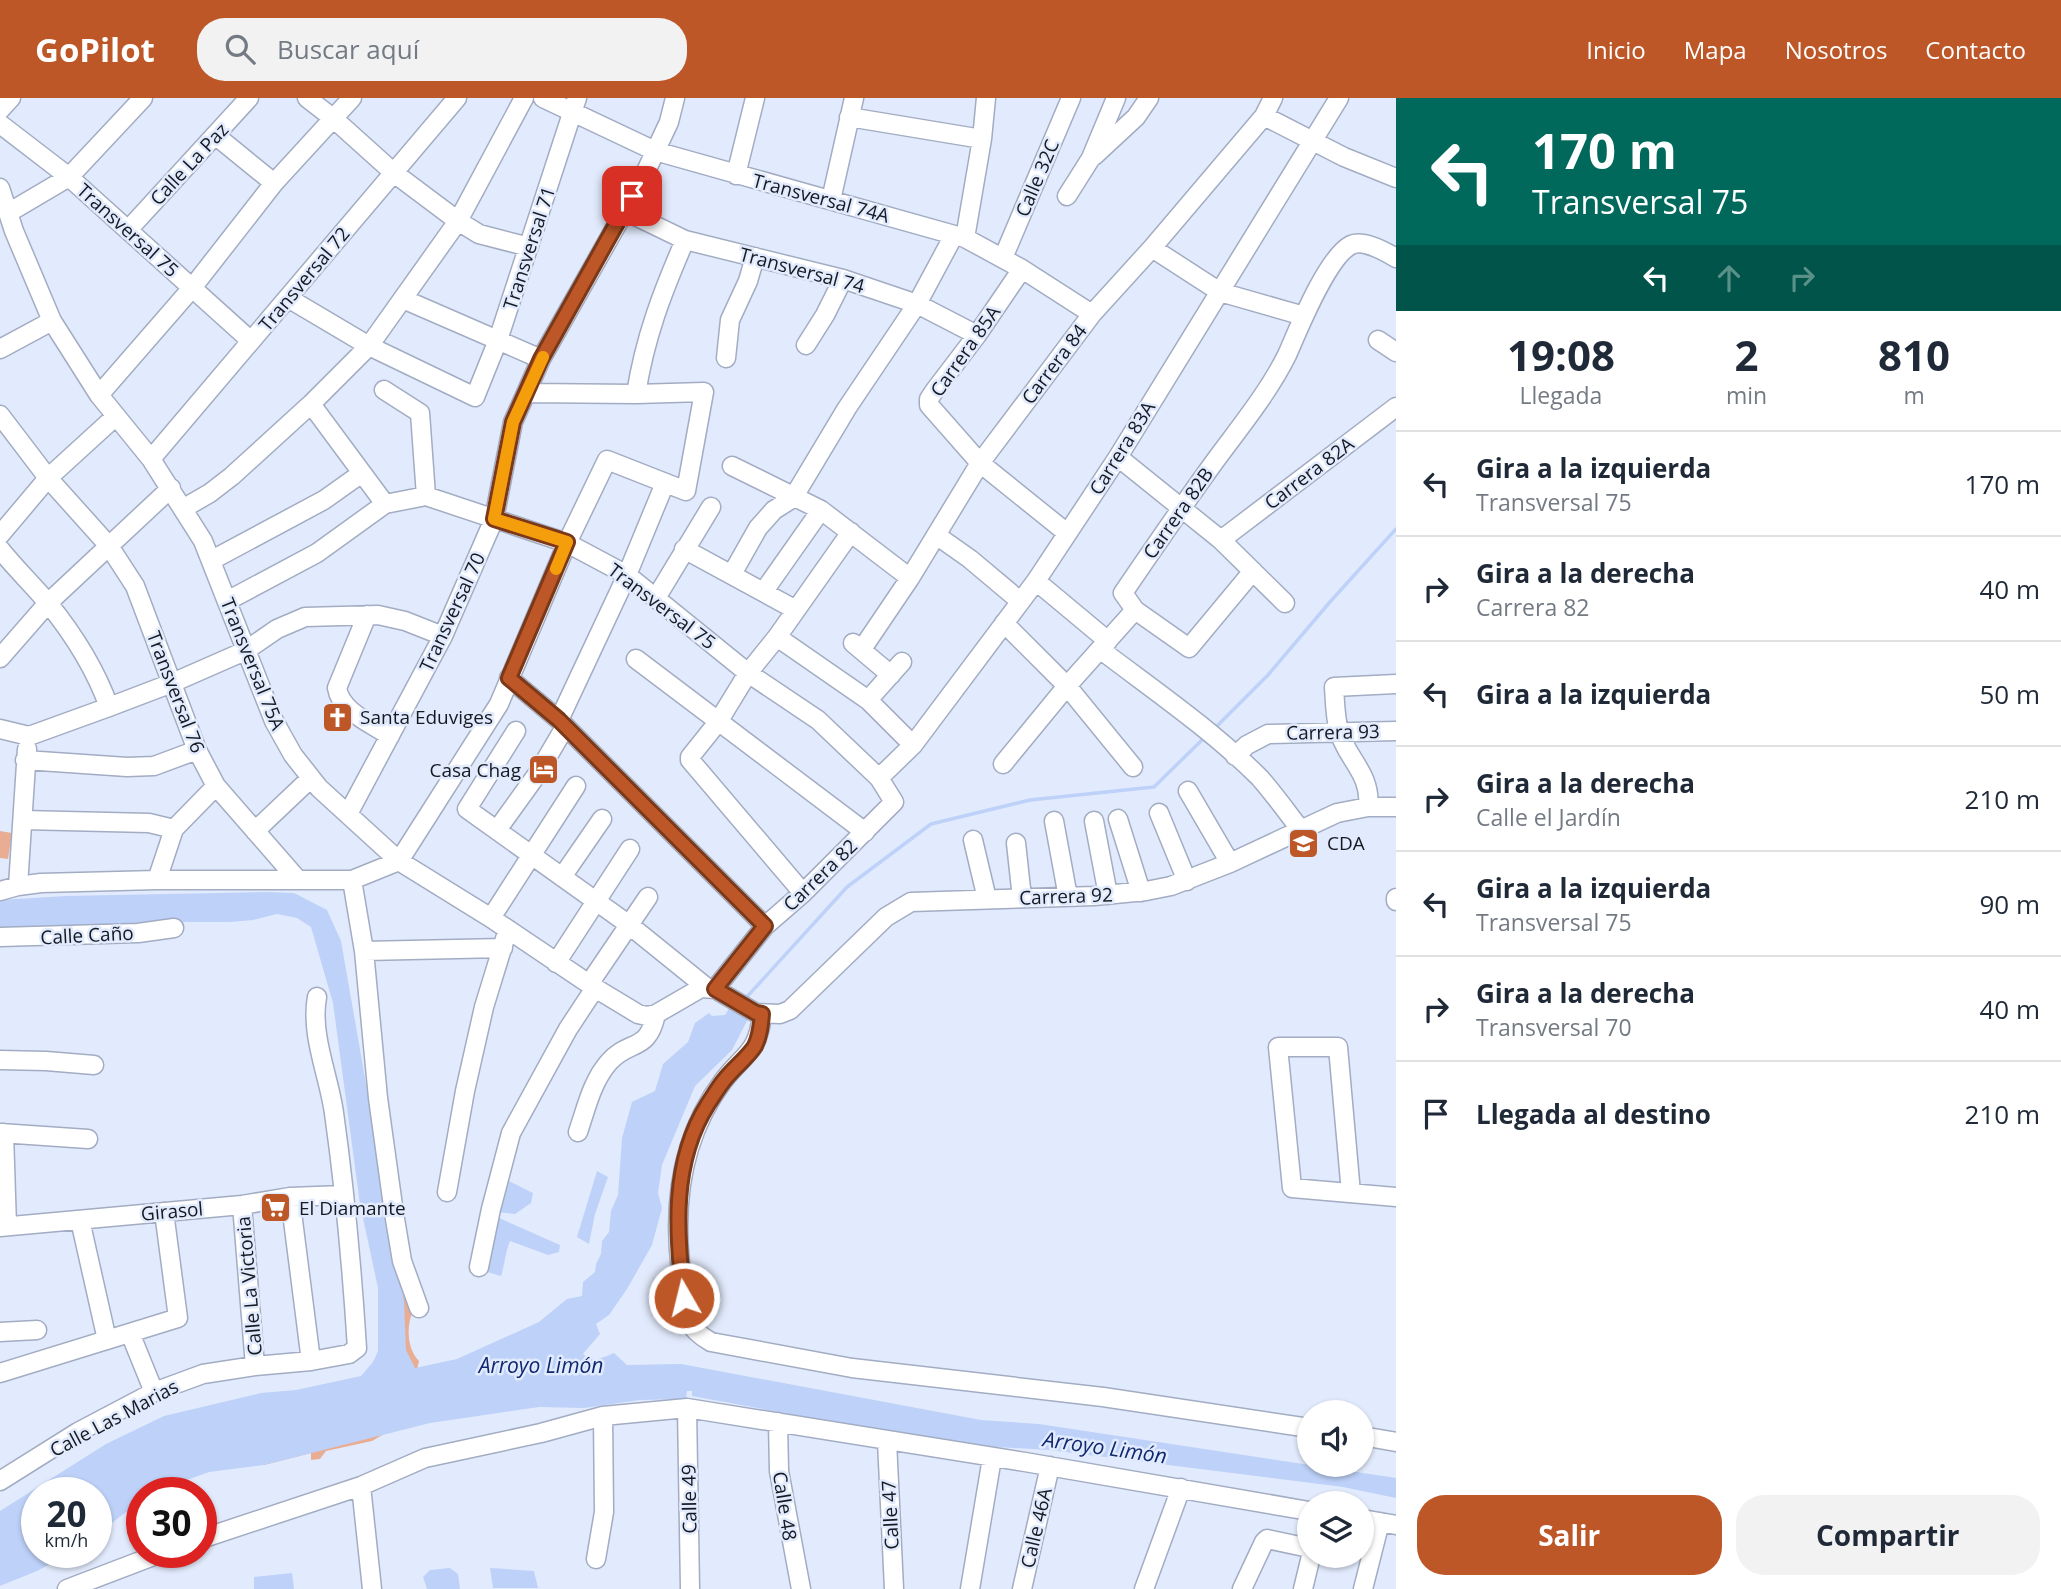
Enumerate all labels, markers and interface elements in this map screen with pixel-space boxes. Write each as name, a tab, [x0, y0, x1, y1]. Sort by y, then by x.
search box	[197, 18, 687, 81]
text: GoPilot	[35, 27, 155, 72]
icon: search	[221, 30, 259, 68]
text: Buscar aquí	[277, 31, 419, 67]
text: Inicio	[1586, 33, 1646, 66]
text: Mapa	[1684, 33, 1747, 66]
text: Nosotros	[1785, 33, 1887, 66]
text: Contacto	[1925, 33, 2026, 66]
street label: Calle La Paz	[144, 117, 234, 211]
text: 170 m	[1532, 117, 1677, 183]
icon: left	[1417, 126, 1508, 217]
street label: Calle 32C	[1009, 135, 1065, 221]
pin	[602, 166, 662, 226]
street label: Transversal 74A	[750, 167, 892, 229]
street label: Transversal 75	[72, 177, 184, 283]
icon: arrive	[613, 177, 651, 215]
text: Transversal 75	[1532, 180, 1748, 223]
street label: Transversal 71	[497, 183, 561, 313]
street label: Transversal 72	[253, 221, 355, 337]
street label: Transversal 74	[737, 241, 868, 299]
icon: left	[1637, 259, 1675, 297]
icon: ahead	[1710, 259, 1748, 297]
icon: right	[1783, 259, 1821, 297]
street label: Carrera 85A	[924, 300, 1006, 402]
street label: Carrera 84	[1015, 319, 1093, 409]
text: 19:08	[1507, 326, 1615, 383]
text: 2	[1734, 326, 1759, 383]
text: 810	[1878, 326, 1950, 383]
text: Llegada	[1520, 379, 1602, 411]
text: min	[1726, 379, 1767, 411]
text: m	[1903, 379, 1925, 411]
street label: Carrera 83A	[1083, 396, 1161, 500]
street label: Carrera 82A	[1259, 431, 1359, 515]
text: Gira a la izquierda	[1476, 450, 1711, 486]
street label: Carrera 82B	[1137, 462, 1219, 564]
icon: left	[1417, 465, 1455, 503]
text: 170 m	[1965, 466, 2040, 502]
text: Transversal 75	[1476, 486, 1632, 518]
street label: Transversal 70	[413, 548, 491, 676]
text: Gira a la derecha	[1476, 555, 1695, 591]
street label: Transversal 75	[603, 557, 721, 655]
icon: right	[1417, 570, 1455, 608]
text: 40 m	[1979, 571, 2040, 607]
text: Carrera 82	[1476, 591, 1589, 623]
street label: Transversal 75A	[215, 594, 291, 734]
street label: Transversal 76	[141, 627, 211, 757]
icon: left	[1417, 675, 1455, 713]
text: Gira a la izquierda	[1476, 676, 1711, 712]
text: 50 m	[1979, 676, 2040, 712]
church icon: Santa Eduviges	[320, 700, 354, 734]
place label: Santa Eduviges	[360, 704, 493, 730]
street label: Carrera 93	[1286, 718, 1380, 746]
hotel icon: Casa Chag	[527, 753, 561, 787]
place label: Casa Chag	[429, 757, 521, 783]
text: Gira a la derecha	[1476, 765, 1695, 801]
icon: right	[1417, 780, 1455, 818]
text: 210 m	[1965, 781, 2040, 817]
text: Calle el Jardín	[1476, 801, 1621, 833]
school or university icon: CDA	[1287, 826, 1321, 860]
place label: CDA	[1327, 830, 1365, 856]
street label: Carrera 82	[777, 833, 863, 917]
text: Gira a la izquierda	[1476, 870, 1711, 906]
street label: Carrera 92	[1019, 881, 1113, 911]
icon: left	[1417, 885, 1455, 923]
text: 90 m	[1979, 886, 2040, 922]
text: Transversal 75	[1476, 906, 1632, 938]
street label: Calle Caño	[40, 920, 134, 950]
text: Gira a la derecha	[1476, 975, 1695, 1011]
icon: right	[1417, 990, 1455, 1028]
text: 40 m	[1979, 991, 2040, 1027]
text: Transversal 70	[1476, 1011, 1632, 1043]
icon: arrive	[1417, 1095, 1455, 1133]
text: Llegada al destino	[1476, 1096, 1711, 1132]
text: 210 m	[1965, 1096, 2040, 1132]
supermarket icon: El Diamante	[259, 1191, 293, 1225]
street label: Girasol	[140, 1195, 204, 1227]
place label: El Diamante	[299, 1195, 406, 1221]
street label: Calle La Victoria	[230, 1215, 268, 1357]
position arrow	[647, 1261, 721, 1335]
water label: Arroyo Limón	[477, 1351, 603, 1379]
street label: Calle Las Marias	[45, 1373, 183, 1463]
map controls	[1297, 1400, 1374, 1568]
button: sound	[1297, 1400, 1374, 1477]
water label: Arroyo Limón	[1039, 1424, 1169, 1470]
street label: Calle 49	[675, 1464, 703, 1534]
street label: Calle 48	[767, 1470, 803, 1542]
speed limit sign: 30	[126, 1477, 217, 1568]
street label: Calle 47	[875, 1480, 905, 1550]
street label: Calle 46A	[1014, 1485, 1058, 1571]
text: 20	[46, 1490, 87, 1537]
button: layers	[1297, 1491, 1374, 1568]
button: Salir	[1417, 1495, 1722, 1575]
button: Compartir	[1736, 1495, 2040, 1575]
text: km/h	[45, 1528, 88, 1552]

